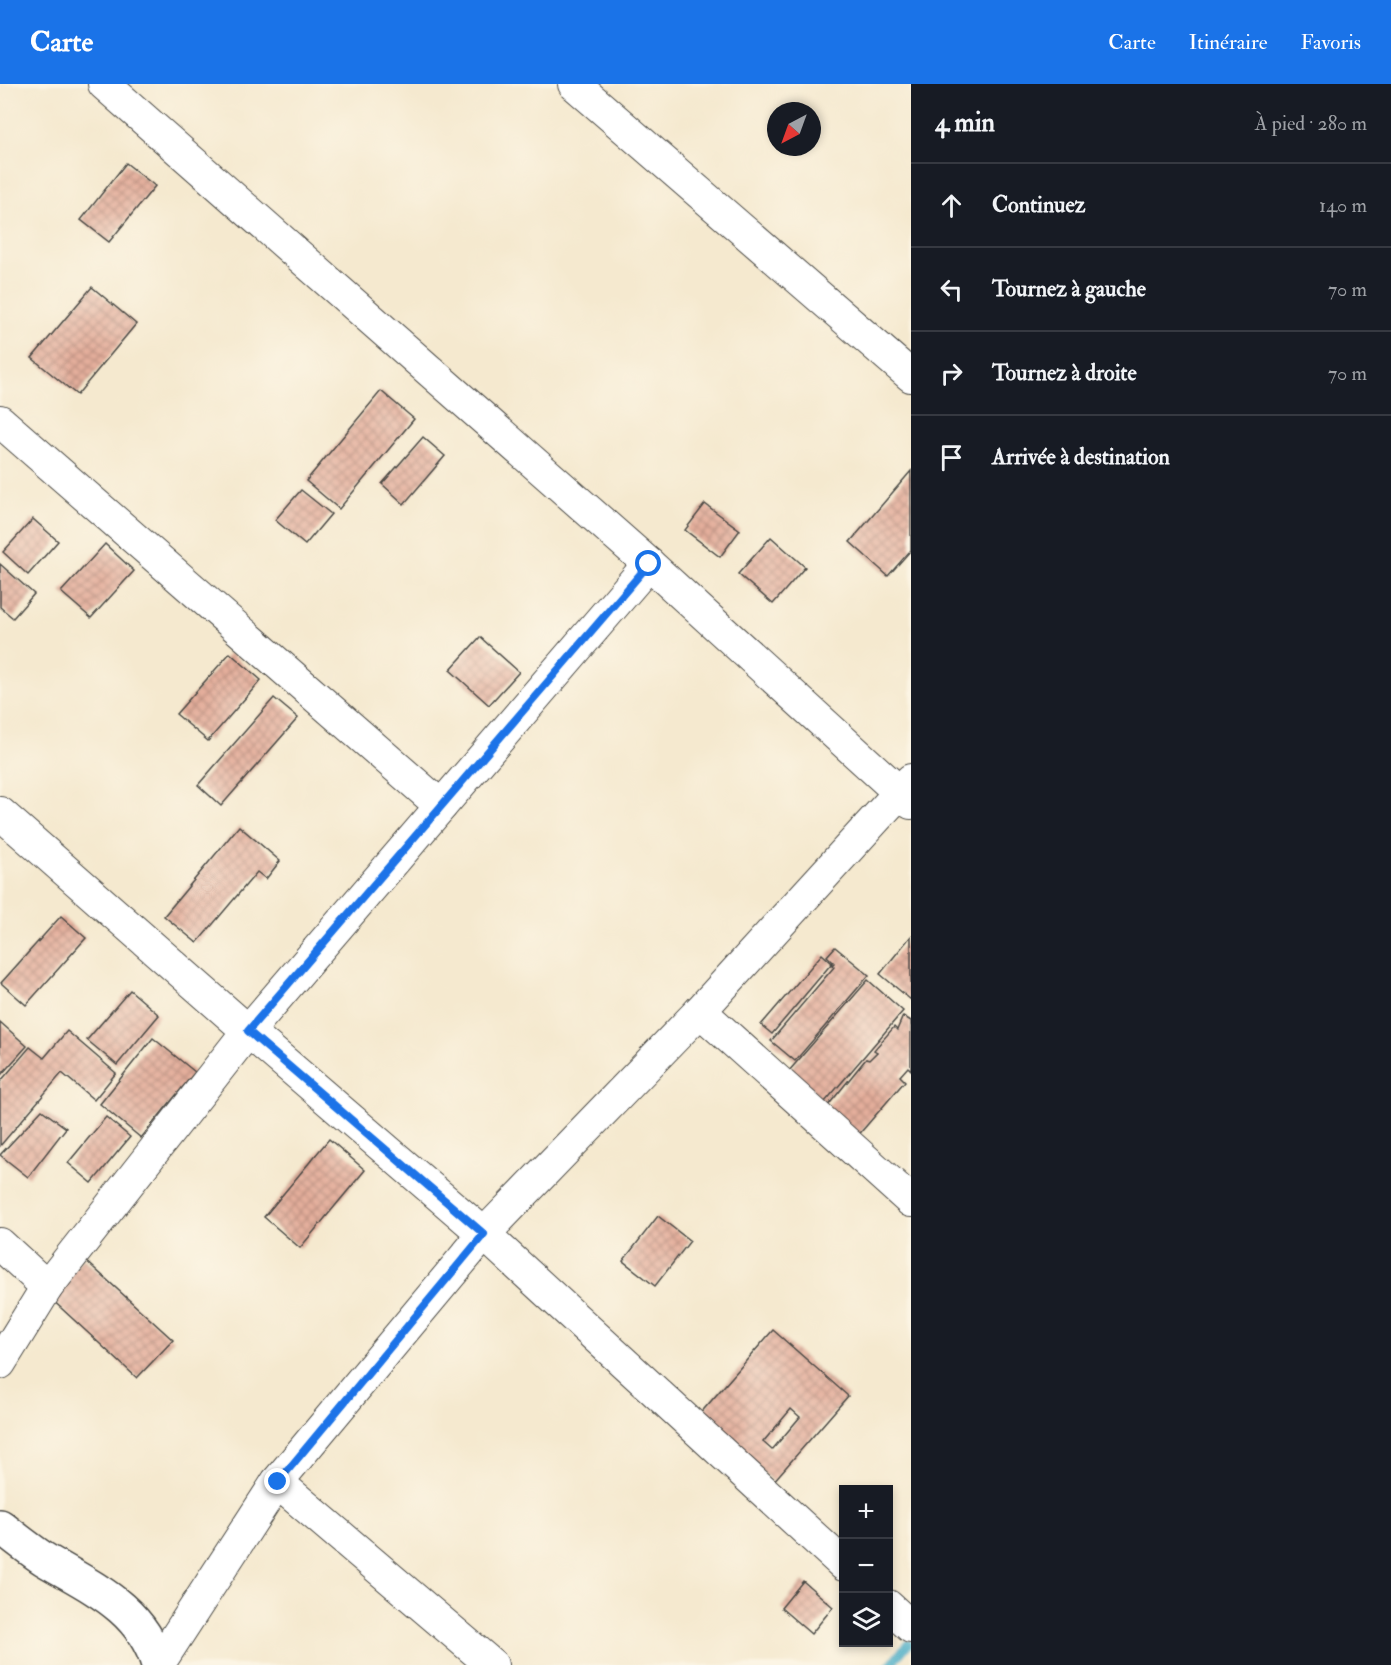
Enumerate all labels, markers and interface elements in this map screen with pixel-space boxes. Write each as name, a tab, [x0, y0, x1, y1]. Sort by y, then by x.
text: Carte	[30, 25, 93, 60]
text: Carte	[1108, 29, 1156, 56]
text: Itinéraire	[1189, 29, 1267, 56]
text: Favoris	[1300, 29, 1361, 56]
north arrow	[767, 102, 821, 156]
text: 4 min	[935, 107, 995, 139]
text: À pied · 280 m	[1255, 111, 1367, 136]
icon: ahead	[935, 189, 968, 222]
text: Continuez	[992, 191, 1085, 219]
text: 140 m	[1319, 193, 1367, 218]
icon: left	[935, 273, 968, 306]
text: Tournez à gauche	[992, 275, 1146, 303]
text: 70 m	[1328, 277, 1367, 302]
icon: right	[935, 357, 968, 390]
text: Tournez à droite	[992, 359, 1137, 387]
text: 70 m	[1328, 361, 1367, 386]
icon: arrive	[935, 441, 968, 474]
text: Arrivée à destination	[992, 443, 1170, 471]
route start	[635, 550, 661, 576]
route end	[264, 1468, 290, 1494]
map controls	[839, 1485, 893, 1647]
button: +	[839, 1485, 893, 1539]
button: −	[839, 1539, 893, 1593]
button: layers	[839, 1593, 893, 1647]

